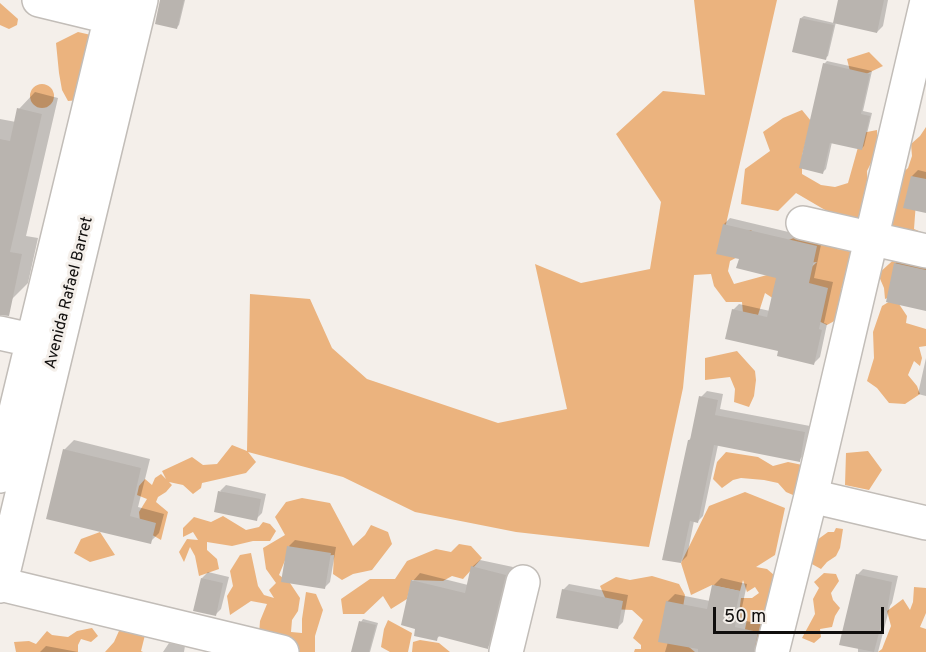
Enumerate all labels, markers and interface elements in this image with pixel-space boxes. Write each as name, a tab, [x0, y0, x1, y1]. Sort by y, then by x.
street label: Avenida Rafael Barret	[42, 215, 98, 371]
scale bar	[716, 595, 887, 633]
text: 50 m	[724, 606, 766, 629]

